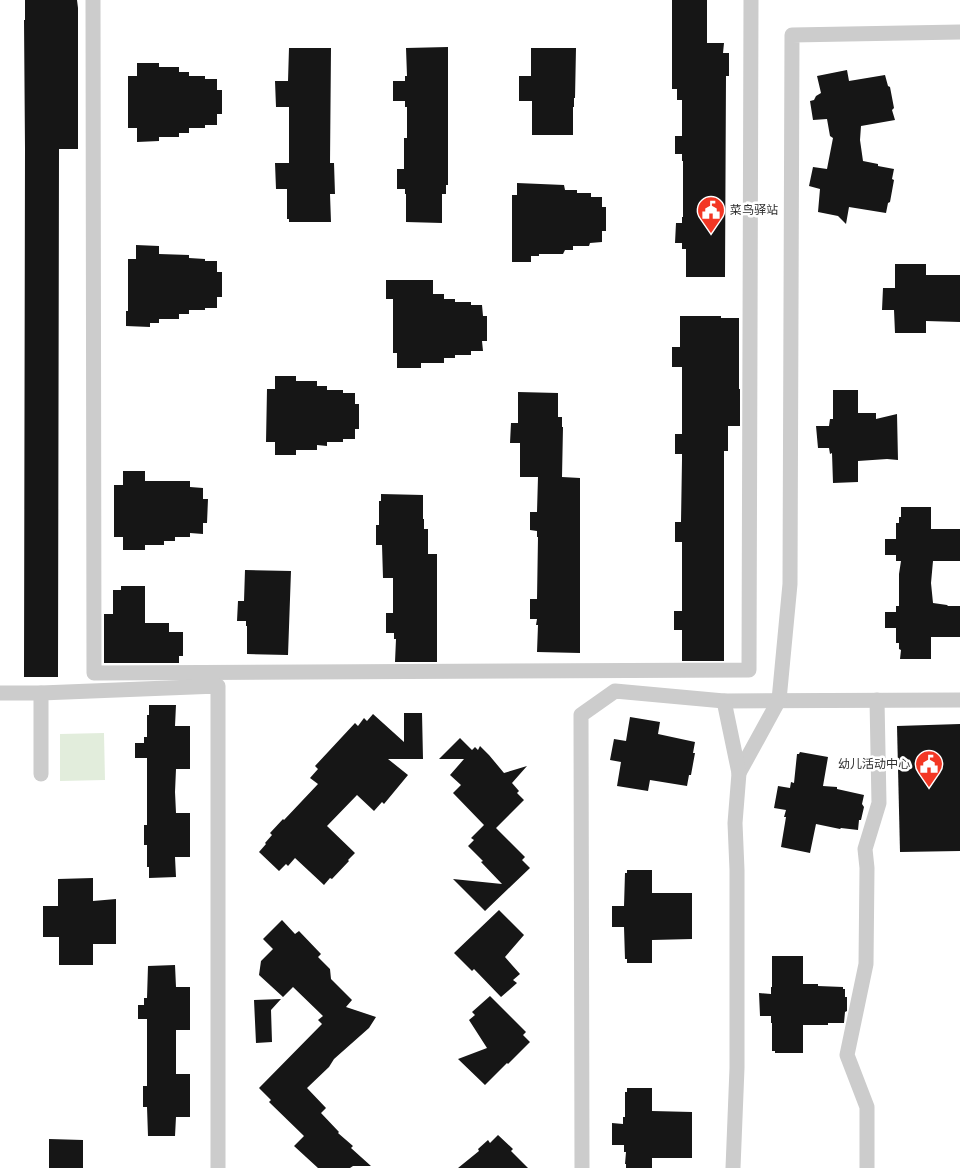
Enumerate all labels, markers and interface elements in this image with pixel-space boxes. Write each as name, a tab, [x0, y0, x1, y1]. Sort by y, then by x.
public building icon: 菜鸟驿站	[696, 195, 726, 234]
place label: 菜鸟驿站	[730, 201, 778, 218]
public building icon: 幼儿活动中心	[914, 749, 944, 788]
place label: 幼儿活动中心	[838, 755, 910, 772]

